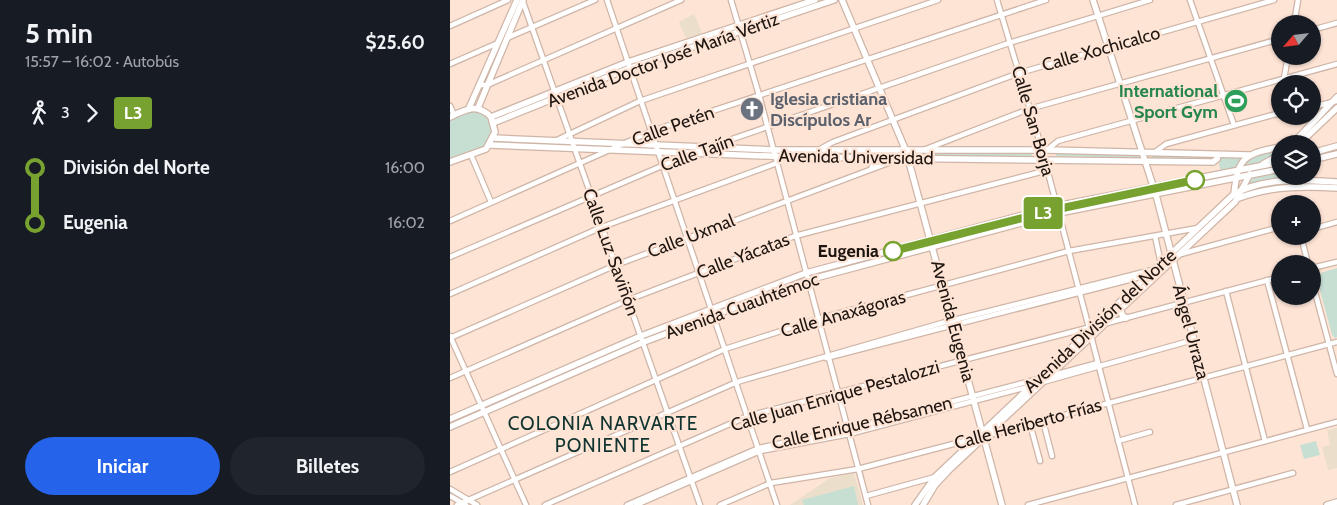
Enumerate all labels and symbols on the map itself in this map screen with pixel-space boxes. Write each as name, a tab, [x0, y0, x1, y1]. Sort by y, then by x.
street label: Avenida Doctor José María Vértiz	[544, 8, 782, 112]
north arrow	[1271, 15, 1321, 65]
street label: Calle Xochicalco	[1039, 22, 1163, 76]
street label: Calle San Borja	[1007, 63, 1059, 179]
place label: International Sport Gym	[1119, 80, 1218, 123]
place label: Iglesia cristiana Discípulos Ar	[770, 88, 887, 131]
sports icon: International Sport Gym	[1223, 88, 1249, 114]
church icon: Iglesia cristiana Discípulos Ar	[739, 96, 765, 122]
street label: Calle Petén	[629, 101, 717, 151]
street label: Calle Tajín	[657, 130, 737, 176]
street label: Avenida Universidad	[778, 145, 934, 169]
unlabelled marker	[1185, 170, 1205, 190]
street label: Calle Luz Saviñón	[578, 185, 644, 319]
line badge: L3	[1020, 197, 1066, 229]
street label: Calle Uxmal	[644, 209, 738, 263]
street label: Calle Yácatas	[693, 228, 793, 284]
place label: Eugenia	[818, 240, 879, 262]
marker: Eugenia	[883, 241, 903, 261]
street label: Avenida División del Norte	[1019, 245, 1181, 397]
street label: Avenida Eugenia	[926, 258, 980, 384]
street label: Avenida Cuauhtémoc	[662, 268, 822, 344]
street label: Ángel Urraza	[1168, 282, 1214, 382]
street label: Calle Anaxágoras	[778, 286, 908, 342]
street label: Calle Juan Enrique Pestalozzi	[728, 356, 942, 436]
street label: Calle Enrique Rébsamen	[770, 392, 954, 454]
street label: Calle Heriberto Frías	[952, 394, 1104, 454]
district label: COLONIA NARVARTE PONIENTE	[508, 412, 698, 457]

